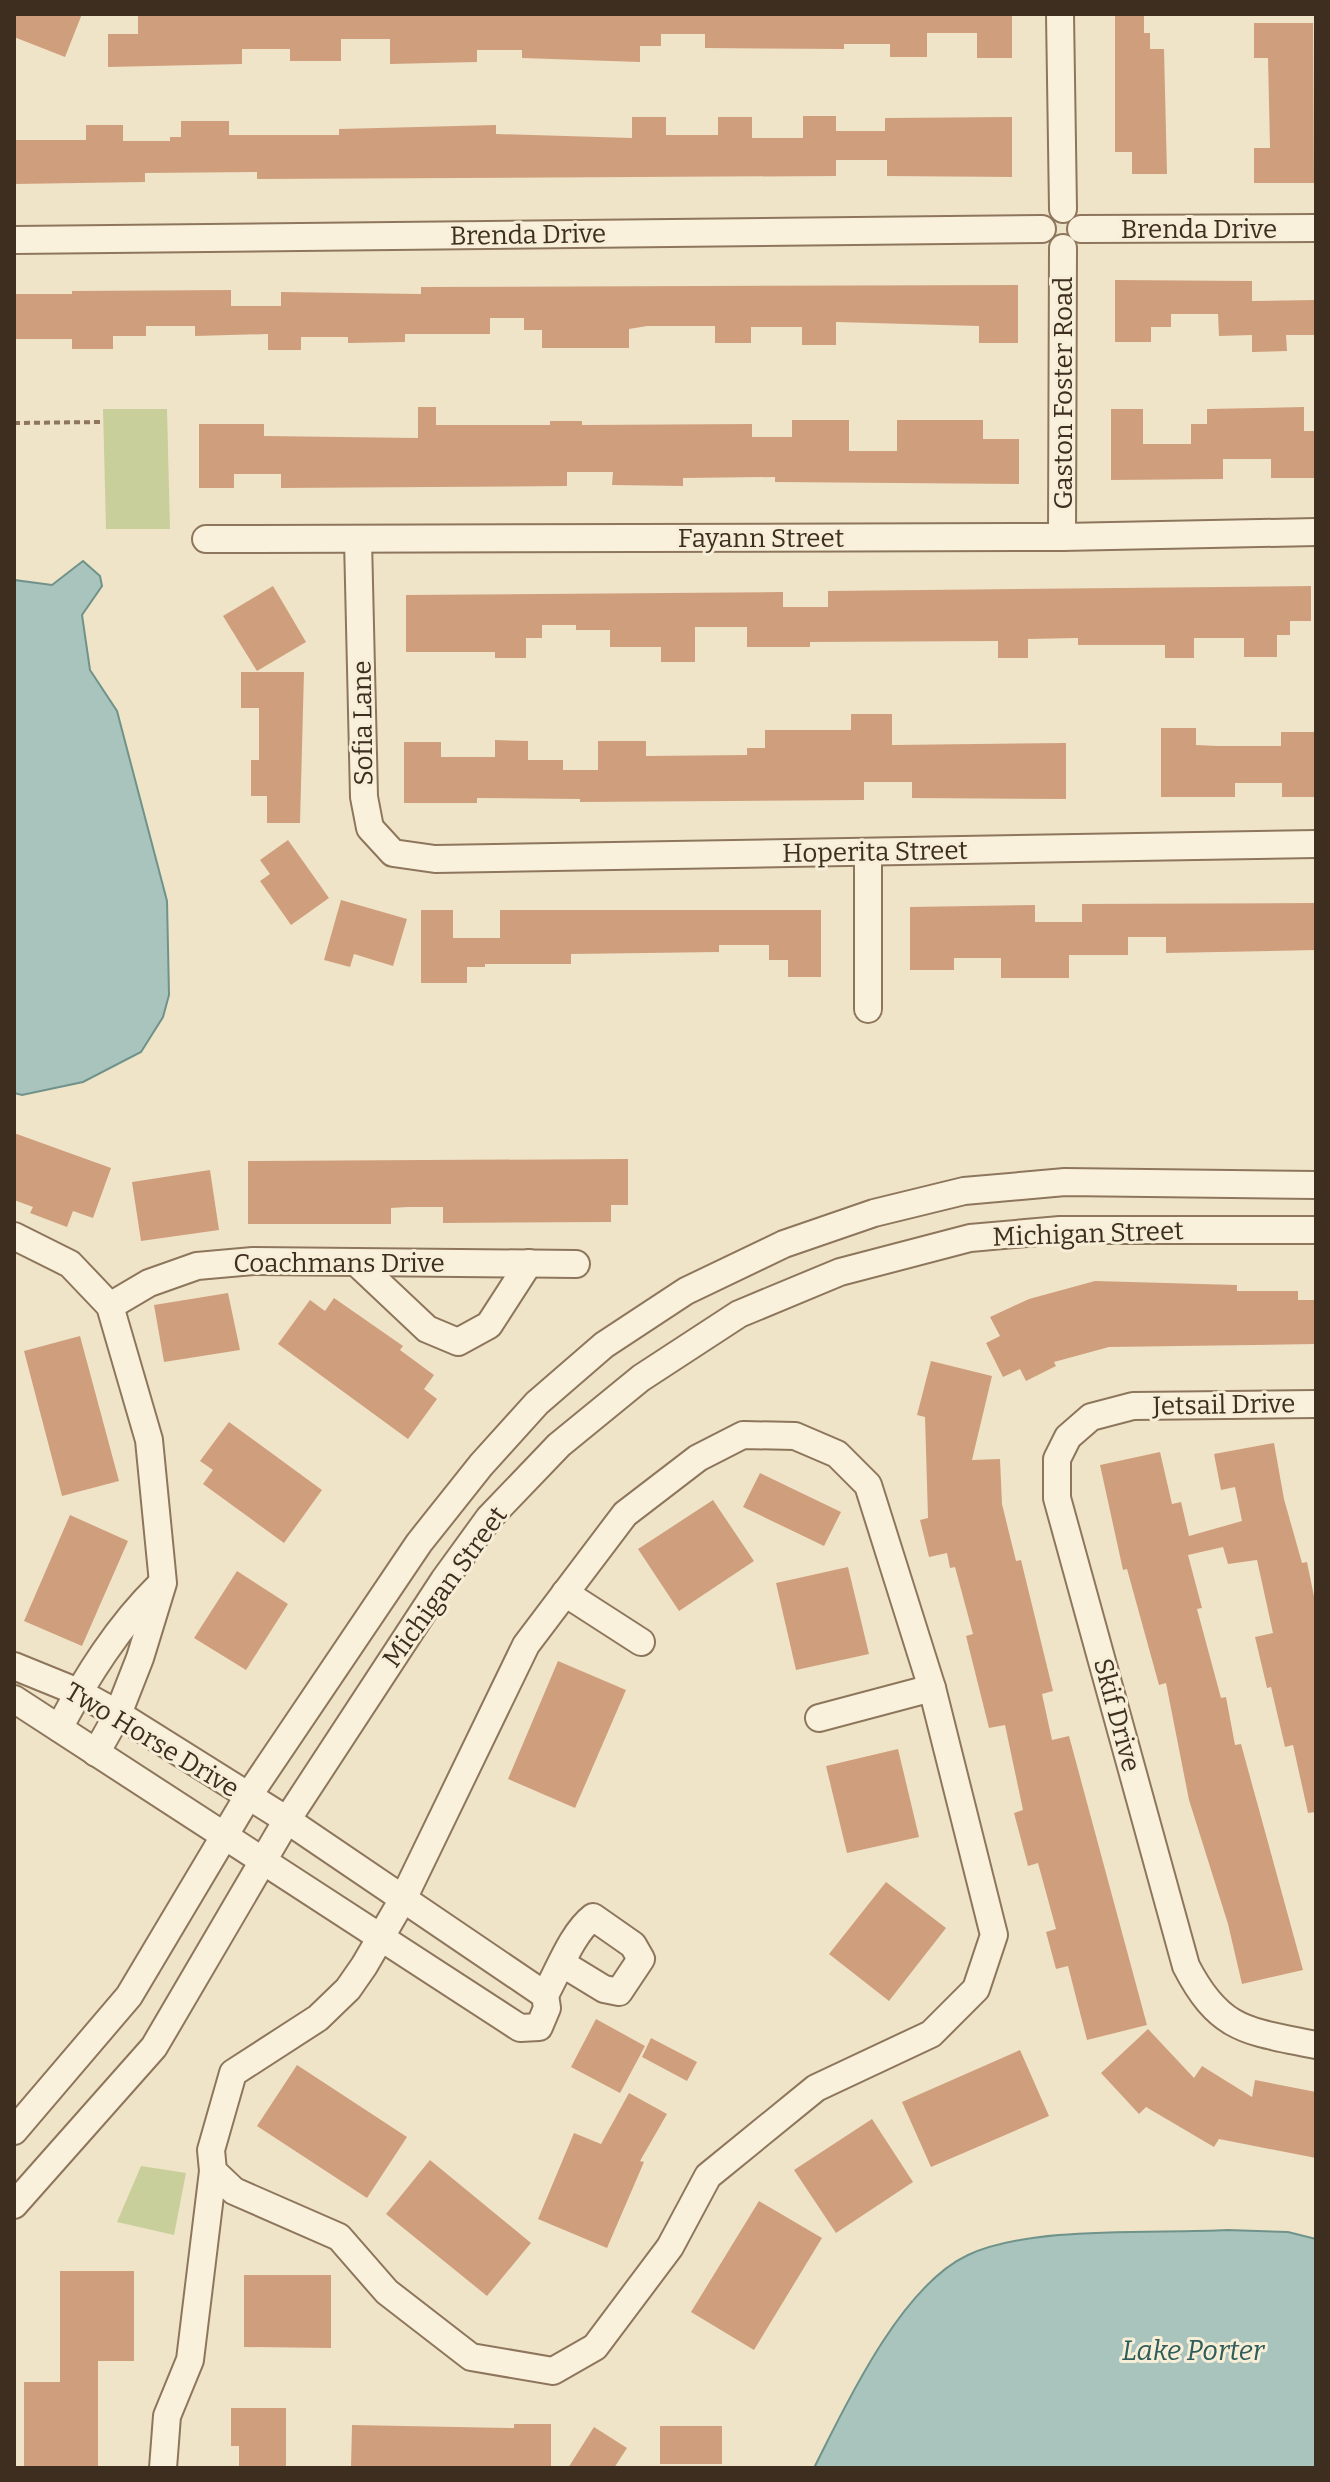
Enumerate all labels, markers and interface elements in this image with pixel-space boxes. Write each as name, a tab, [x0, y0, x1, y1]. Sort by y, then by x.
street label: Brenda Drive	[1121, 214, 1277, 245]
street label: Brenda Drive	[450, 218, 606, 252]
street label: Gaston Foster Road	[1048, 276, 1079, 510]
street label: Fayann Street	[678, 523, 845, 554]
street label: Sofia Lane	[346, 660, 380, 786]
street label: Hoperita Street	[782, 835, 969, 869]
street label: Michigan Street	[992, 1215, 1185, 1253]
street label: Coachmans Drive	[233, 1248, 445, 1279]
street label: Jetsail Drive	[1151, 1388, 1296, 1422]
street label: Michigan Street	[376, 1500, 514, 1673]
street label: Skif Drive	[1087, 1655, 1147, 1775]
street label: Two Horse Drive	[59, 1676, 245, 1804]
water label: Lake Porter	[1122, 2334, 1266, 2367]

